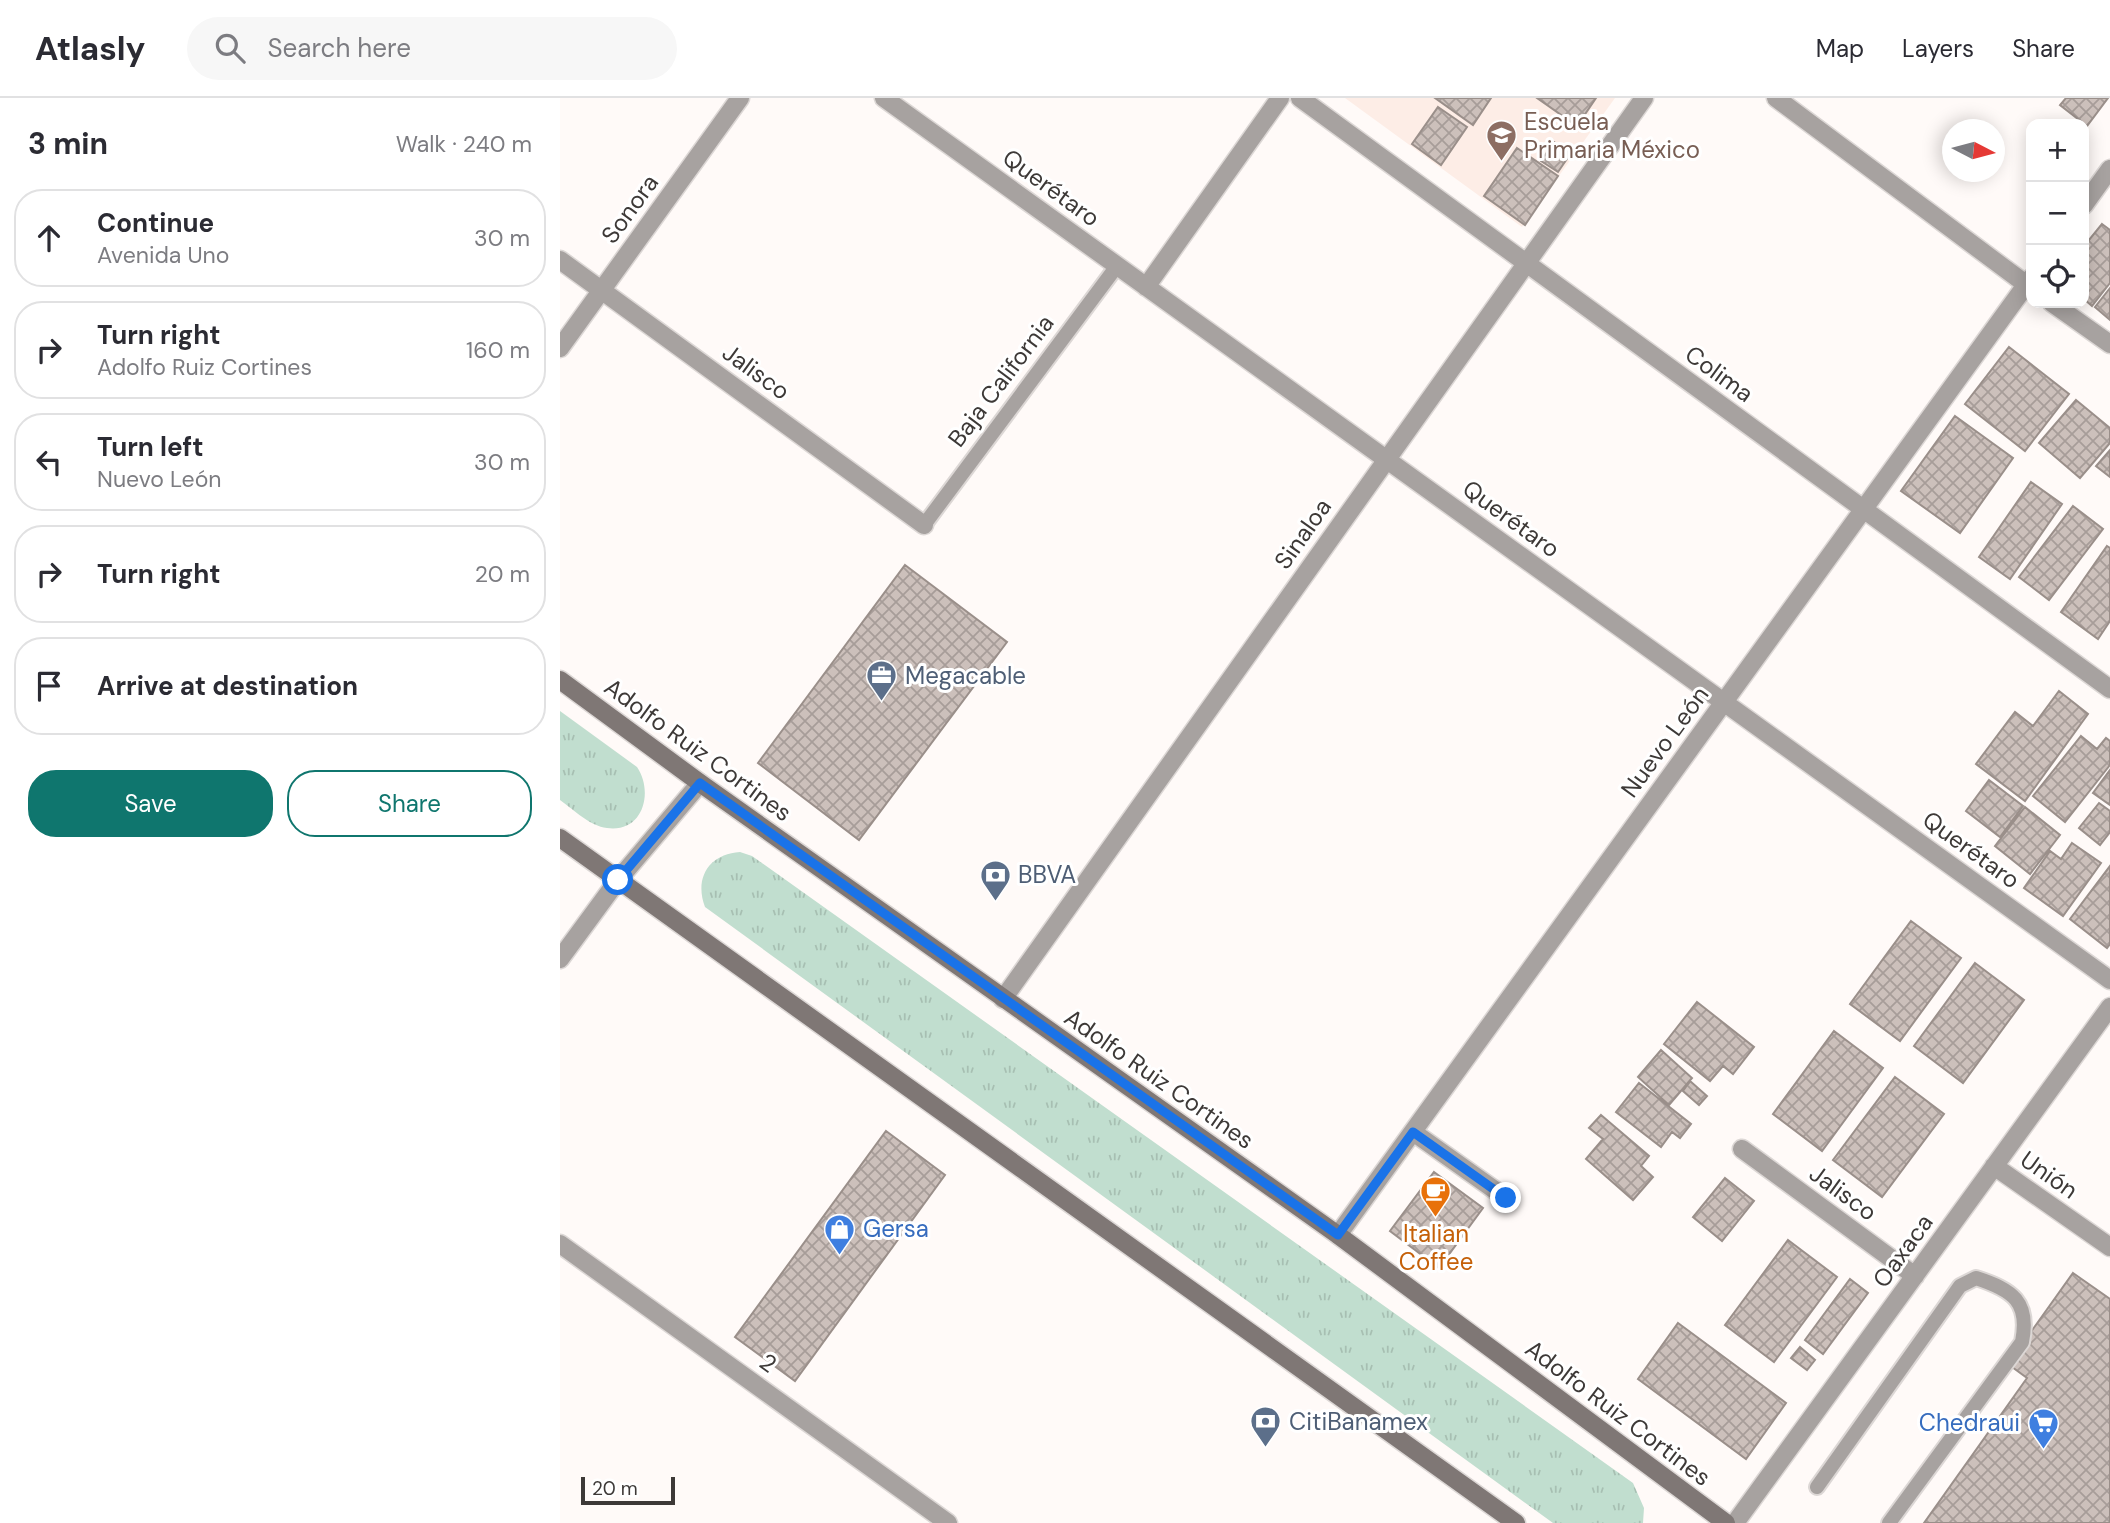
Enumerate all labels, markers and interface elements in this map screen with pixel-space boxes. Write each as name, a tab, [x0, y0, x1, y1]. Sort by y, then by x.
search box	[187, 17, 677, 80]
text: Atlasly	[35, 27, 145, 70]
icon: search	[211, 29, 249, 67]
text: Search here	[267, 31, 411, 65]
text: Map	[1816, 33, 1864, 64]
text: Layers	[1902, 33, 1974, 64]
text: Share	[2012, 33, 2075, 64]
place label: Escuela Primaria México	[1524, 106, 1700, 165]
school or university icon: Escuela Primaria México	[1484, 119, 1518, 163]
north arrow	[1942, 119, 2005, 182]
map controls	[2026, 119, 2089, 308]
button: +	[2026, 119, 2089, 182]
text: 3 min	[28, 124, 108, 163]
text: Walk · 240 m	[396, 129, 532, 159]
street label: Querétaro	[997, 142, 1106, 233]
street label: Sonora	[594, 168, 665, 249]
button: −	[2026, 182, 2089, 245]
text: Continue	[97, 206, 214, 240]
icon: ahead	[30, 219, 68, 257]
text: 30 m	[474, 223, 530, 253]
text: Avenida Uno	[97, 240, 229, 270]
button: locate	[2026, 245, 2089, 308]
street label: Baja California	[941, 308, 1060, 453]
text: Turn right	[97, 318, 221, 352]
icon: right	[30, 331, 68, 369]
text: 160 m	[466, 335, 530, 365]
street label: Jalisco	[716, 337, 796, 407]
street label: Colima	[1679, 338, 1760, 409]
text: Adolfo Ruiz Cortines	[97, 352, 312, 382]
text: Turn left	[97, 430, 204, 464]
icon: left	[30, 443, 68, 481]
text: 30 m	[474, 447, 530, 477]
text: Nuevo León	[97, 464, 222, 494]
street label: Querétaro	[1457, 473, 1566, 564]
street label: Sinaloa	[1267, 492, 1338, 575]
icon: right	[30, 555, 68, 593]
text: Turn right	[97, 557, 221, 591]
text: 20 m	[475, 559, 530, 589]
office icon: Megacable	[865, 659, 899, 703]
place label: Megacable	[905, 660, 1026, 691]
icon: arrive	[30, 667, 68, 705]
text: Arrive at destination	[97, 669, 358, 703]
street label: Adolfo Ruiz Cortines	[598, 671, 798, 828]
street label: Nuevo León	[1614, 680, 1715, 803]
button: Save	[28, 770, 273, 837]
button: Share	[287, 770, 532, 837]
street label: Querétaro	[1917, 804, 2026, 895]
bank icon: BBVA	[978, 858, 1012, 902]
place label: BBVA	[1018, 859, 1076, 890]
route start	[602, 864, 633, 895]
street label: Adolfo Ruiz Cortines	[1059, 1002, 1260, 1156]
street label: Unión	[2014, 1144, 2084, 1205]
street label: Jalisco	[1803, 1158, 1883, 1228]
cafe icon: Italian Coffee	[1419, 1175, 1453, 1219]
route end	[1490, 1182, 1521, 1213]
street label: Oaxaca	[1866, 1208, 1940, 1294]
shop icon: Gersa	[823, 1212, 857, 1256]
place label: Gersa	[863, 1213, 929, 1244]
place label: Italian Coffee	[1399, 1218, 1473, 1277]
street label: Adolfo Ruiz Cortines	[1519, 1333, 1717, 1492]
street label: 2	[754, 1346, 783, 1379]
bank icon: CitiBanamex	[1249, 1405, 1283, 1449]
place label: CitiBanamex	[1289, 1406, 1428, 1437]
supermarket icon: Chedraui	[2026, 1406, 2060, 1450]
place label: Chedraui	[1919, 1407, 2020, 1438]
scale bar	[581, 1474, 676, 1506]
text: 20 m	[592, 1476, 638, 1501]

